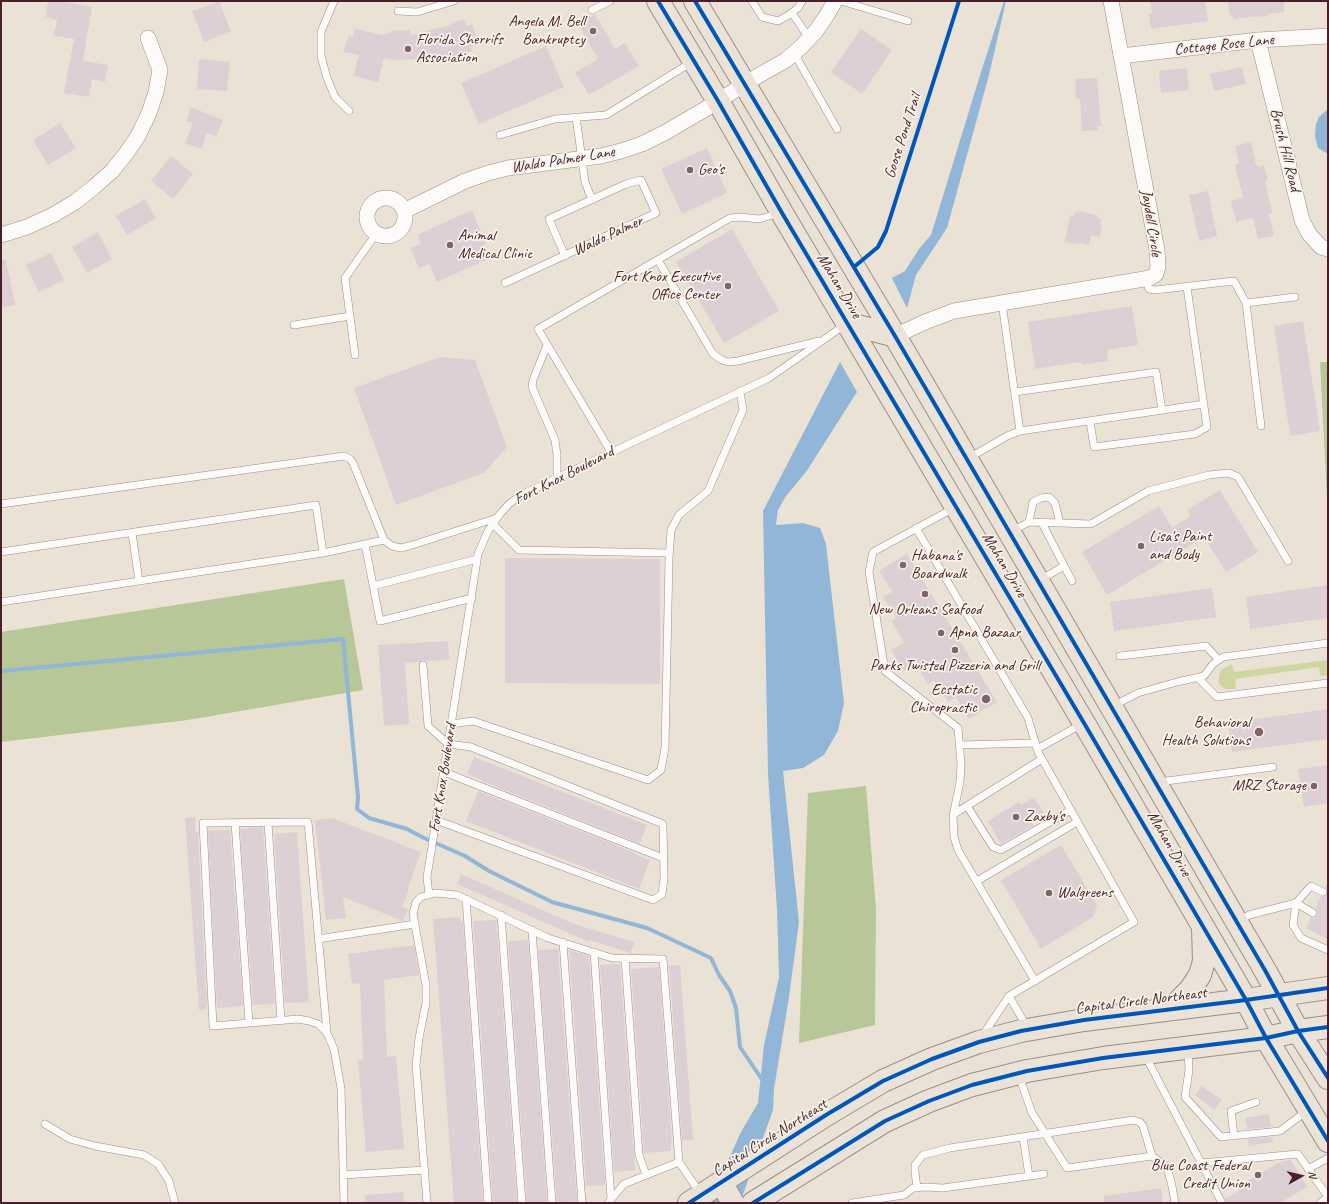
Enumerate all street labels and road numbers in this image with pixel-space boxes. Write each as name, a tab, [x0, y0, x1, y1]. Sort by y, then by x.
street label: Cottage Rose Lane	[1173, 30, 1275, 60]
street label: Goose Pond Trail	[880, 91, 926, 181]
street label: Brush Hill Road	[1265, 107, 1305, 193]
street label: Waldo Palmer Lane	[510, 142, 616, 178]
street label: Jaydell Circle	[1136, 188, 1166, 258]
street label: Waldo Palmer	[570, 212, 646, 260]
street label: Mahan Drive	[812, 250, 866, 322]
street label: Fort Knox Boulevard	[511, 443, 617, 509]
street label: Mahan Drive	[977, 529, 1031, 601]
street label: Fort Knox Boulevard	[425, 723, 461, 833]
street label: Mahan Drive	[1143, 808, 1195, 880]
street label: Capital Circle Northeast	[1074, 983, 1208, 1019]
street label: Capital Circle Northeast	[709, 1095, 831, 1181]

